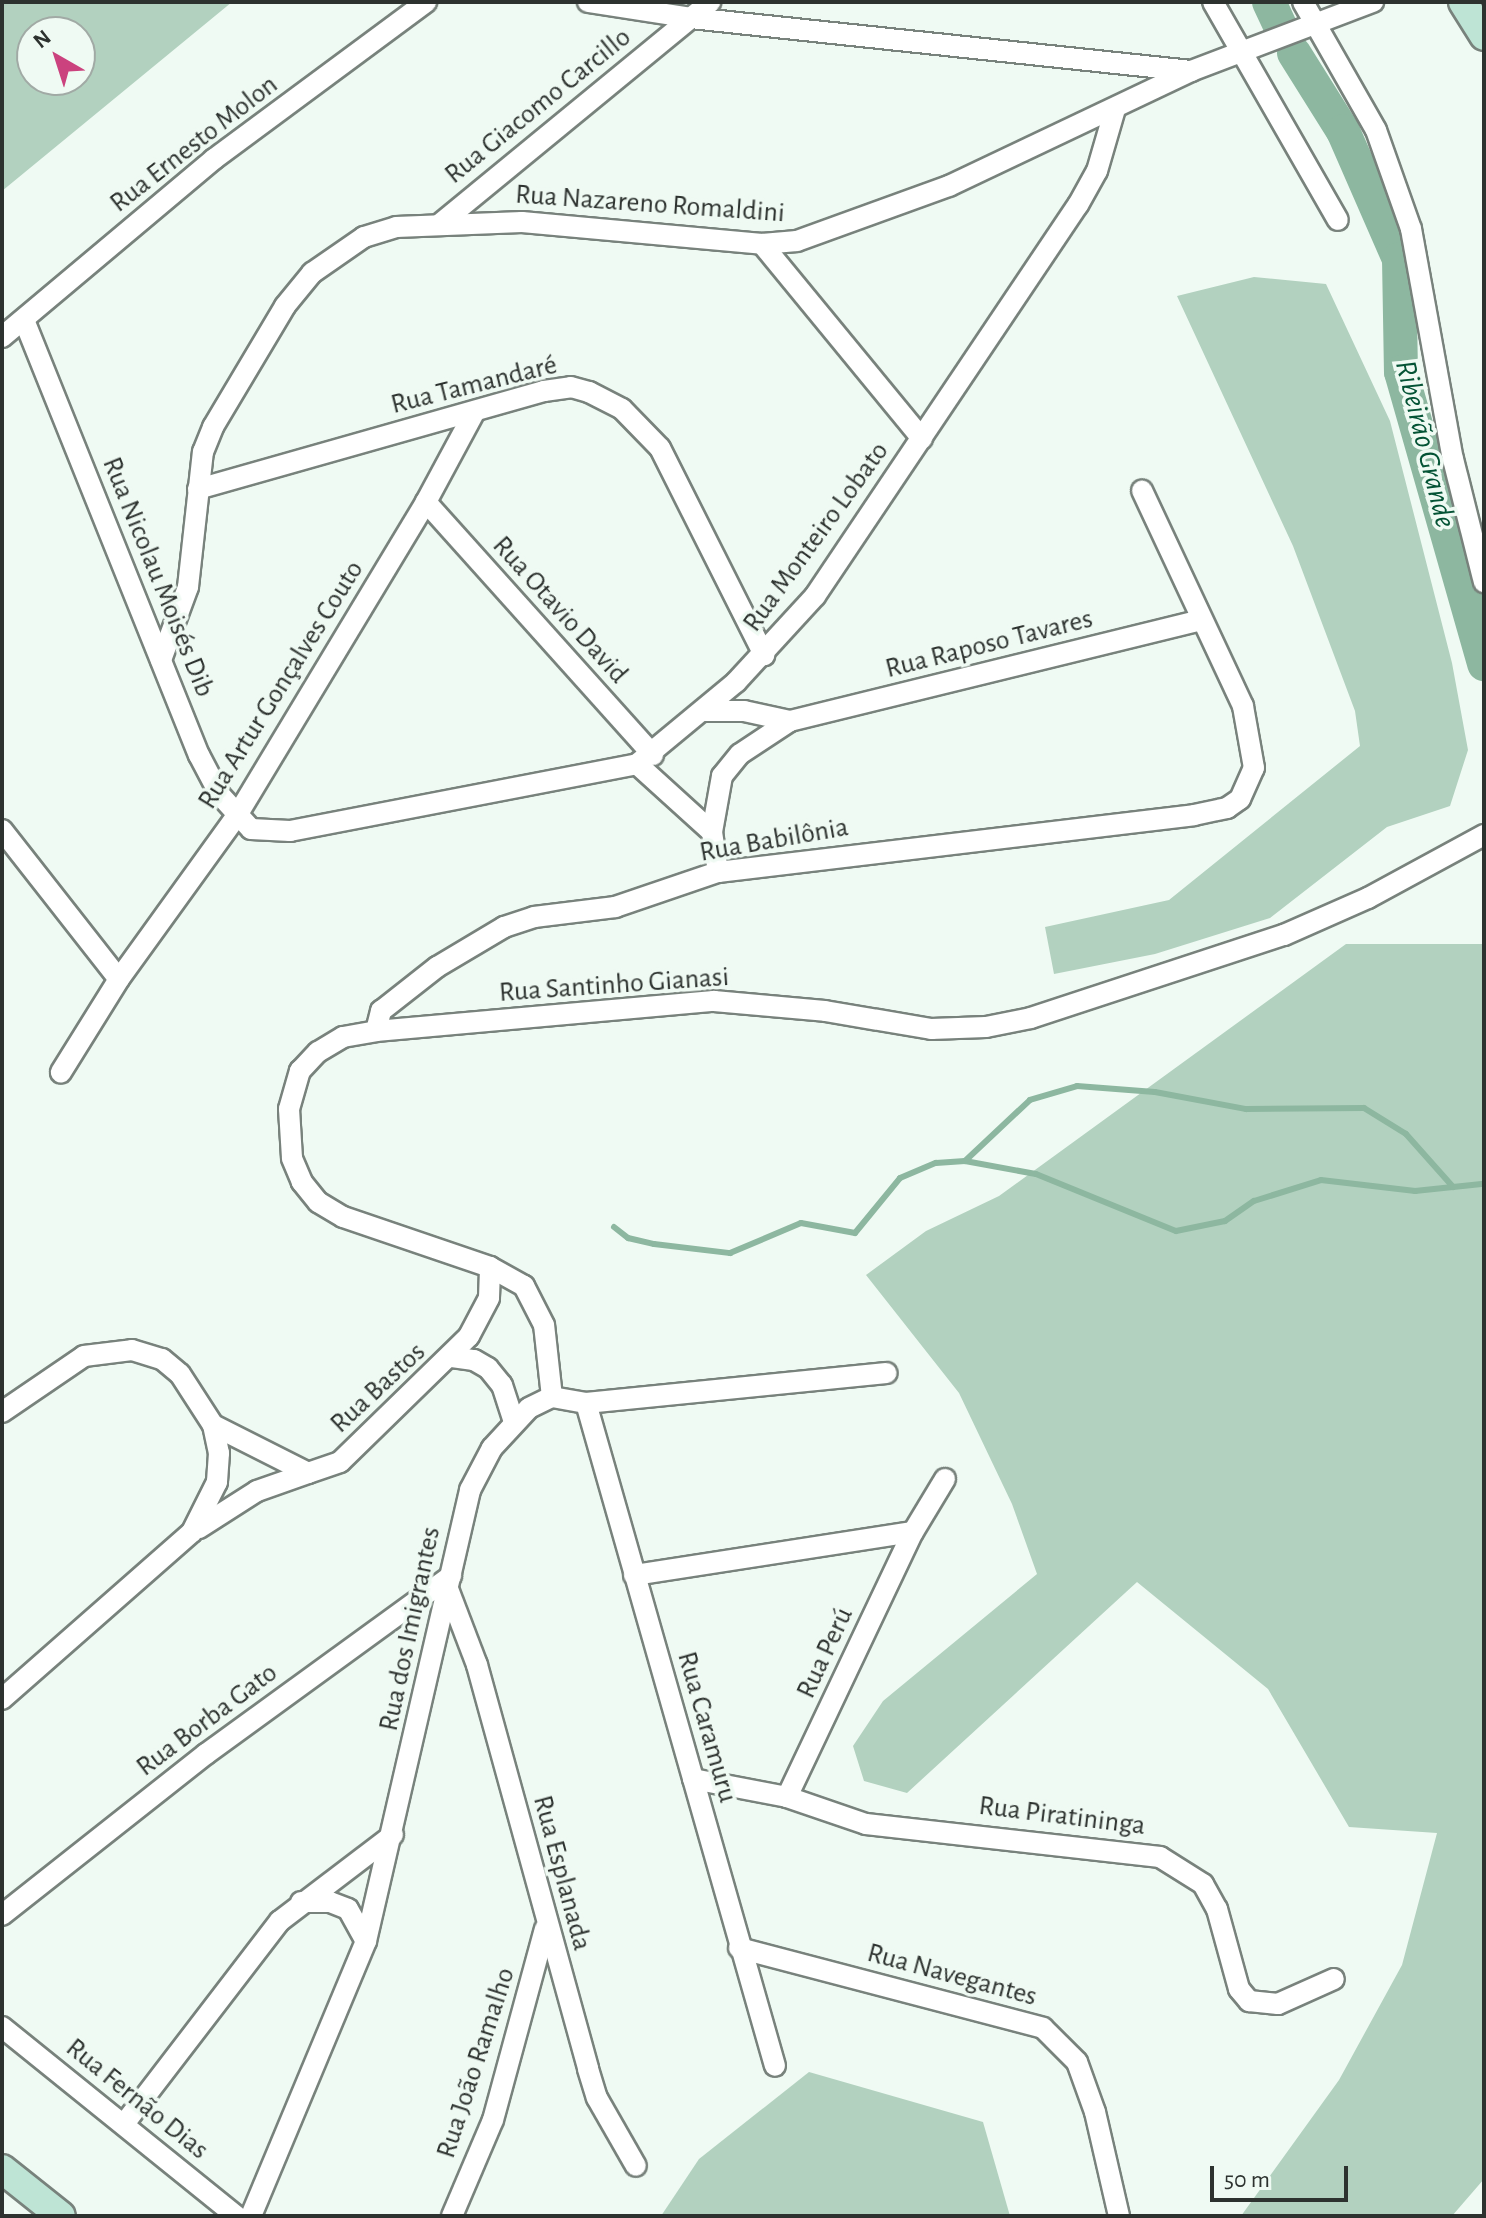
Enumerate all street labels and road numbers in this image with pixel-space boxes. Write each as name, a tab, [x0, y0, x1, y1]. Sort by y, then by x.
street label: Rua Giacomo Carcillo	[438, 21, 638, 191]
street label: Rua Ernesto Molon	[103, 68, 285, 220]
street label: Rua Nazareno Romaldini	[514, 178, 786, 230]
street label: Rua Tamandaré	[387, 348, 561, 422]
street label: Rua Monteiro Lobato	[736, 436, 896, 638]
street label: Rua Nicolau Moisés Dib	[95, 452, 221, 702]
street label: Rua Otavio David	[485, 529, 635, 691]
street label: Rua Artur Gonçalves Couto	[191, 555, 371, 815]
street label: Rua Raposo Tavares	[882, 602, 1096, 686]
street label: Rua Babilônia	[697, 810, 851, 870]
street label: Rua Santinho Gianasi	[498, 960, 730, 1010]
street label: Rua Bastos	[323, 1336, 433, 1440]
street label: Rua dos Imigrantes	[372, 1524, 448, 1734]
street label: Rua Perú	[789, 1602, 861, 1704]
street label: Rua Caramuru	[669, 1648, 745, 1806]
street label: Rua Borba Gato	[130, 1656, 284, 1784]
street label: Rua Piratininga	[977, 1789, 1147, 1843]
street label: Rua Esplanada	[525, 1792, 599, 1954]
street label: Rua Navegantes	[864, 1936, 1040, 2014]
street label: Rua João Ramalho	[429, 1964, 523, 2162]
street label: Rua Fernão Dias	[59, 2031, 215, 2167]

